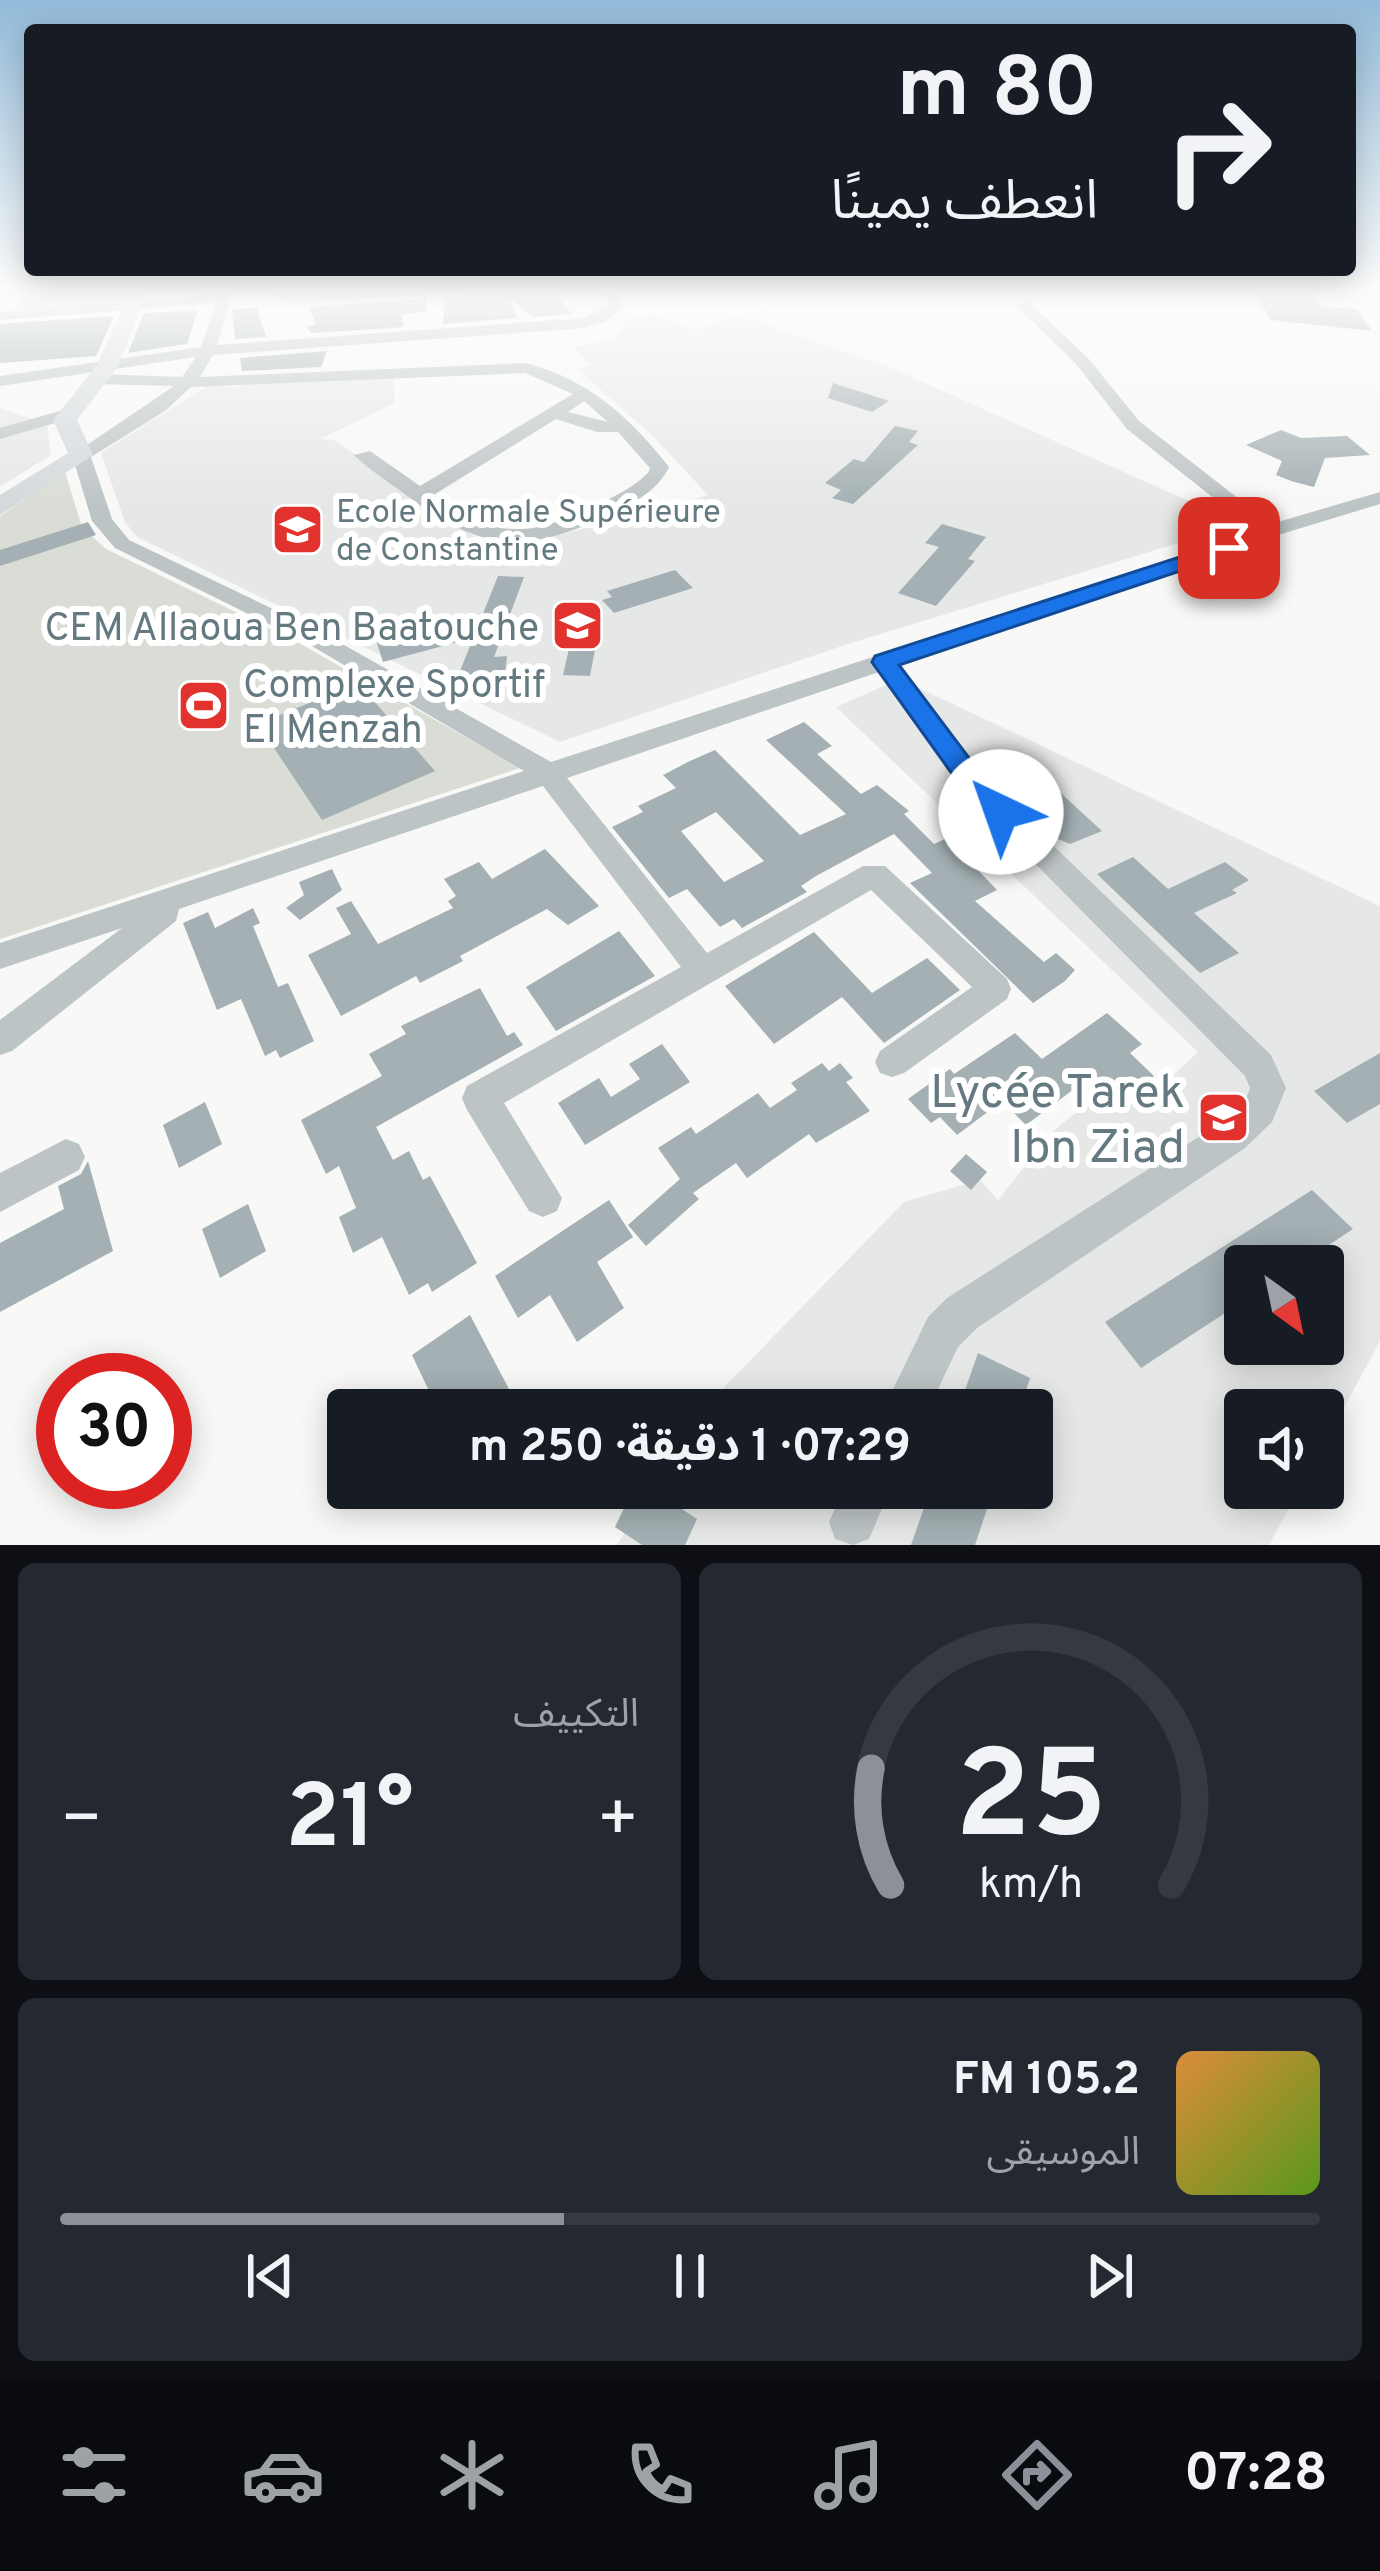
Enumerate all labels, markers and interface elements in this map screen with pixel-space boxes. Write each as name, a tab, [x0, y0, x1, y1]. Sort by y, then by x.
text: 80 m	[897, 40, 1098, 146]
icon: right	[1140, 72, 1296, 228]
text: انعطف يمينًا	[830, 170, 1098, 239]
place label: Ecole Normale Supérieure de Constantine	[336, 493, 721, 573]
pin	[1178, 497, 1280, 599]
school or university icon: Ecole Normale Supérieure de Constantine	[269, 501, 325, 557]
icon: arrive	[1196, 515, 1262, 581]
school or university icon: CEM Allaoua Ben Baatouche	[550, 598, 606, 654]
place label: CEM Allaoua Ben Baatouche	[44, 606, 539, 655]
place label: Complexe Sportif El Menzah	[243, 663, 545, 757]
sports icon: Complexe Sportif El Menzah	[176, 677, 232, 733]
position arrow	[938, 749, 1064, 875]
place label: Lycée Tarek Ibn Ziad	[930, 1065, 1185, 1180]
school or university icon: Lycée Tarek Ibn Ziad	[1196, 1090, 1252, 1146]
north arrow	[1224, 1245, 1344, 1365]
map controls	[1224, 1245, 1344, 1509]
speed limit sign: 30	[36, 1353, 192, 1509]
button: sound	[1224, 1389, 1344, 1509]
text: 07:29 · 1 دقيقة · 250 m	[469, 1420, 911, 1477]
text: التكييف	[513, 1692, 639, 1741]
text: 25	[954, 1724, 1107, 1882]
text: 21°	[285, 1766, 414, 1879]
text: −	[60, 1781, 103, 1864]
text: +	[596, 1781, 639, 1864]
text: km/h	[978, 1858, 1083, 1912]
text: 105.2 FM	[953, 2053, 1140, 2110]
text: الموسيقى	[986, 2130, 1140, 2179]
icon: previous	[237, 2243, 303, 2309]
icon: pause	[657, 2243, 723, 2309]
icon: next	[1077, 2243, 1143, 2309]
icon: filters	[52, 2433, 136, 2517]
icon: car	[241, 2433, 325, 2517]
icon: climate	[430, 2433, 514, 2517]
icon: phone	[618, 2433, 702, 2517]
icon: music	[807, 2433, 891, 2517]
icon: directions	[995, 2433, 1079, 2517]
text: 07:28	[1184, 2441, 1328, 2510]

